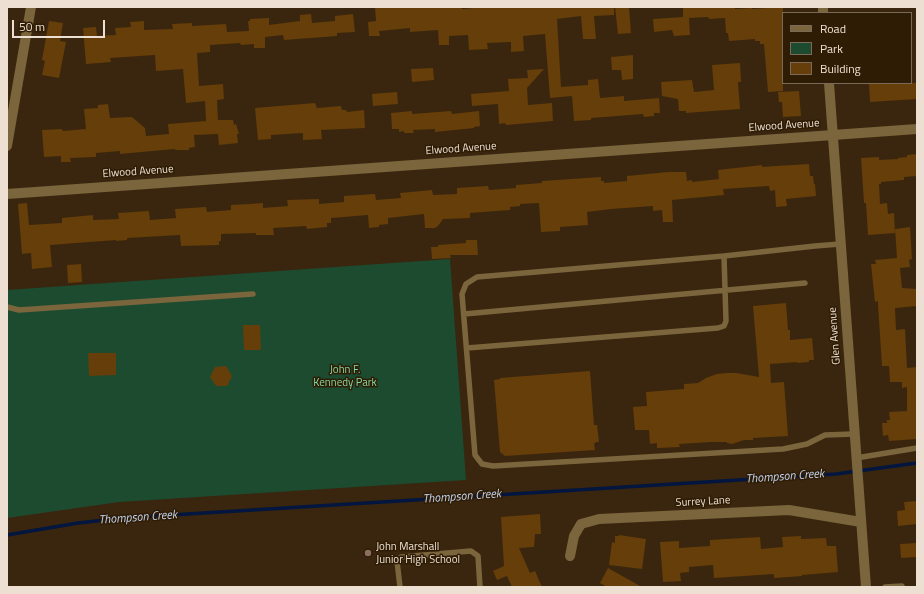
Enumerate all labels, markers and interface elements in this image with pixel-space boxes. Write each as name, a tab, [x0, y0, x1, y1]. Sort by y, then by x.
scale bar	[14, 12, 107, 38]
legend	[782, 12, 912, 84]
text: 50 m	[19, 17, 45, 36]
text: Road	[820, 19, 846, 38]
text: Park	[820, 39, 843, 58]
text: Building	[820, 59, 861, 78]
street label: Elwood Avenue	[748, 117, 820, 135]
street label: Elwood Avenue	[425, 140, 497, 158]
street label: Elwood Avenue	[102, 163, 174, 181]
street label: Glen Avenue	[826, 307, 844, 365]
park label: John F. Kennedy Park	[313, 363, 377, 389]
water label: Thompson Creek	[745, 467, 825, 487]
water label: Thompson Creek	[422, 487, 502, 507]
street label: Surrey Lane	[675, 494, 731, 510]
water label: Thompson Creek	[98, 508, 178, 528]
place label: John Marshall Junior High School	[376, 540, 460, 566]
marker: John Marshall Junior High School	[363, 548, 373, 558]

